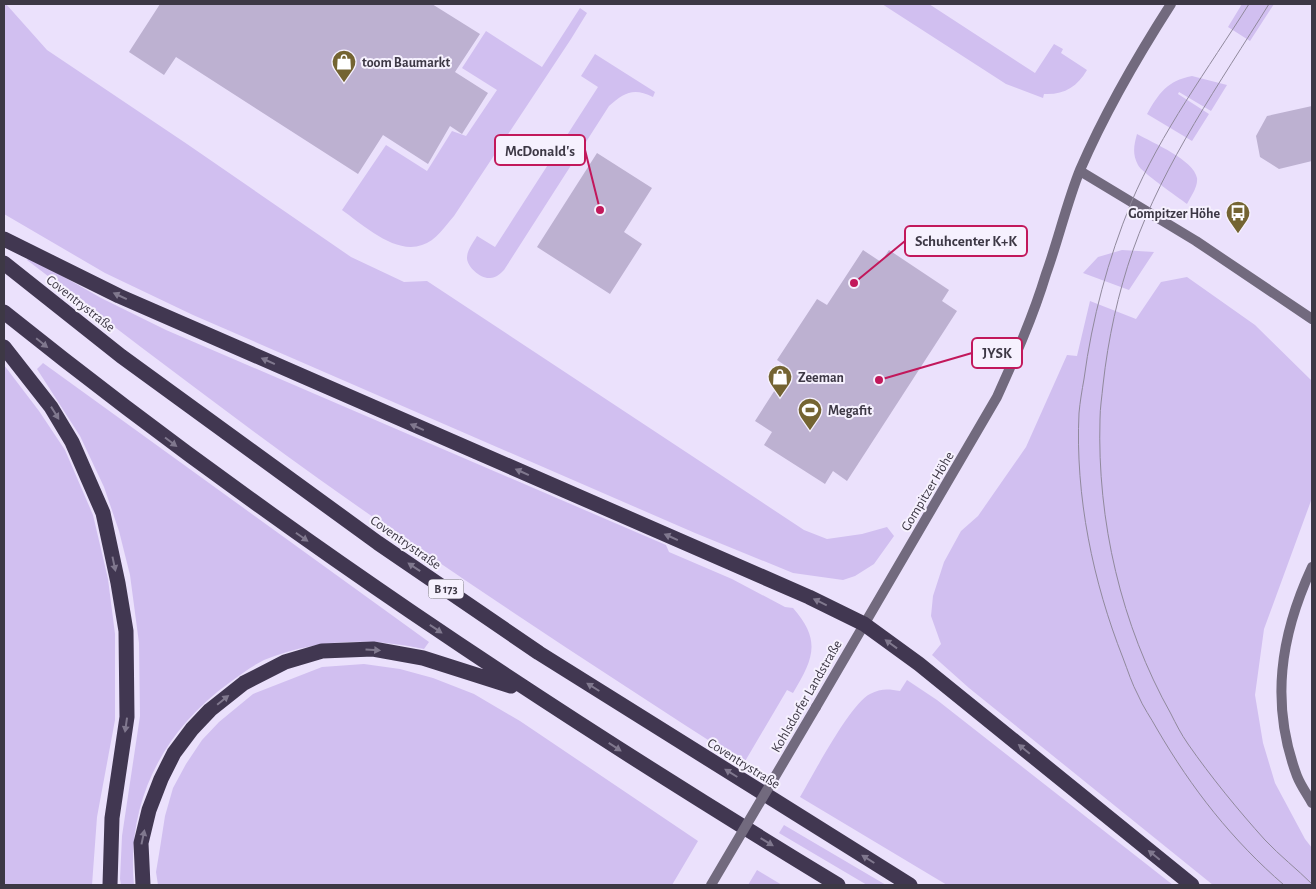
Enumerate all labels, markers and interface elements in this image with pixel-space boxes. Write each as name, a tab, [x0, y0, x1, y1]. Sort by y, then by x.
shop icon: toom Baumarkt	[331, 49, 357, 83]
place label: toom Baumarkt	[362, 56, 450, 70]
callout: McDonald's	[495, 135, 585, 165]
text: McDonald's	[505, 144, 575, 159]
bus stop icon: Gompitzer Höhe	[1225, 200, 1251, 234]
place label: Gompitzer Höhe	[1128, 207, 1220, 221]
callout: Schuhcenter K+K	[905, 226, 1027, 256]
text: Schuhcenter K+K	[915, 234, 1017, 249]
street label: Coventrystraße	[43, 273, 117, 335]
one-way arrow	[113, 291, 127, 299]
one-way arrow	[35, 337, 48, 348]
callout: JYSK	[972, 338, 1022, 368]
text: JYSK	[982, 346, 1012, 361]
one-way arrow	[261, 357, 275, 365]
shop icon: Zeeman	[767, 364, 793, 398]
place label: Zeeman	[798, 371, 844, 385]
sports icon: Megafit	[797, 397, 823, 431]
place label: Megafit	[828, 404, 872, 418]
one-way arrow	[50, 407, 59, 420]
one-way arrow	[410, 422, 424, 430]
one-way arrow	[164, 437, 178, 447]
street label: Gompitzer Höhe	[899, 449, 957, 534]
one-way arrow	[515, 468, 529, 476]
street label: Coventrystraße	[367, 513, 443, 572]
one-way arrow	[296, 532, 309, 542]
one-way arrow	[664, 533, 678, 541]
one-way arrow	[110, 556, 118, 571]
one-way arrow	[408, 562, 421, 572]
road number: B 173	[428, 580, 464, 598]
one-way arrow	[813, 598, 827, 606]
one-way arrow	[430, 624, 443, 634]
street label: Kohlsdorfer Landstraße	[769, 638, 845, 755]
one-way arrow	[884, 639, 898, 649]
one-way arrow	[365, 646, 381, 654]
one-way arrow	[586, 682, 600, 692]
one-way arrow	[216, 694, 229, 705]
one-way arrow	[122, 717, 130, 733]
street label: Coventrystraße	[705, 736, 782, 792]
one-way arrow	[608, 742, 621, 751]
one-way arrow	[1018, 744, 1031, 755]
one-way arrow	[724, 769, 737, 778]
one-way arrow	[139, 829, 147, 844]
one-way arrow	[761, 837, 774, 847]
one-way arrow	[1148, 849, 1161, 860]
one-way arrow	[862, 855, 875, 864]

